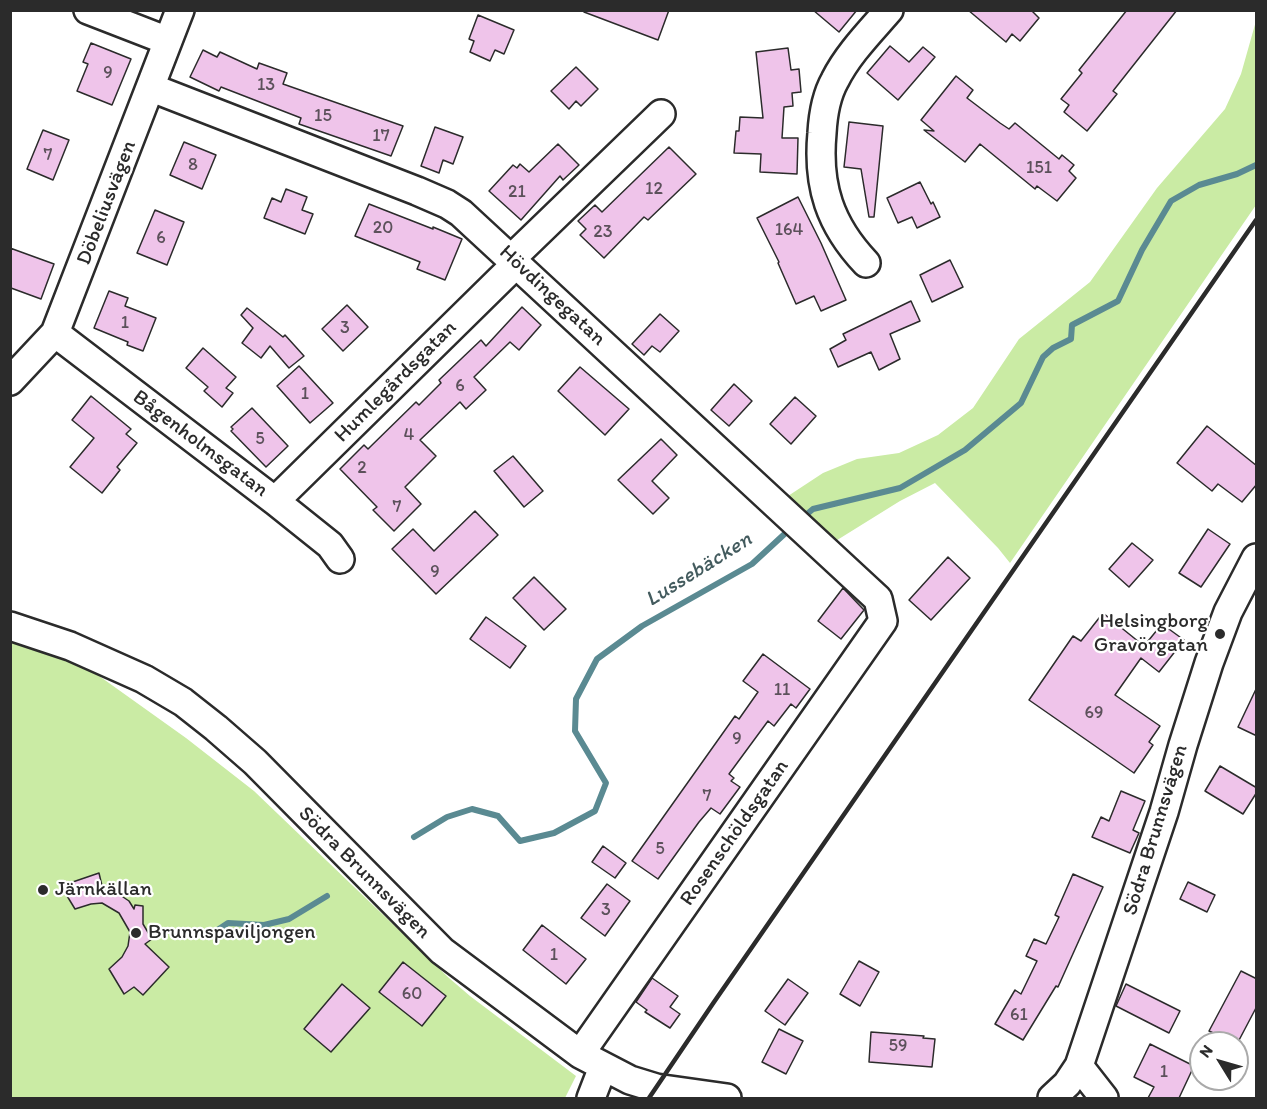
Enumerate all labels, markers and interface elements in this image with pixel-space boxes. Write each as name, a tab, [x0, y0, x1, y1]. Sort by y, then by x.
house number: 9	[103, 62, 113, 84]
house number: 13	[257, 74, 275, 96]
house number: 15	[314, 105, 332, 127]
house number: 17	[372, 125, 390, 147]
street label: Döbeliusvägen	[72, 137, 142, 269]
house number: 7	[44, 144, 52, 166]
house number: 8	[188, 154, 198, 176]
house number: 151	[1026, 157, 1052, 179]
house number: 12	[645, 178, 663, 200]
house number: 21	[508, 181, 526, 203]
house number: 20	[373, 217, 393, 239]
house number: 164	[775, 219, 803, 241]
house number: 23	[593, 221, 613, 243]
house number: 6	[156, 227, 166, 249]
street label: Hövdingegatan	[493, 240, 611, 352]
house number: 1	[121, 312, 129, 334]
street label: Humlegårdsgatan	[330, 316, 462, 448]
house number: 3	[340, 317, 350, 339]
house number: 6	[455, 375, 465, 397]
house number: 1	[301, 383, 309, 405]
street label: Bågenholmsgatan	[127, 385, 273, 503]
house number: 4	[404, 424, 414, 446]
house number: 5	[255, 428, 265, 450]
house number: 2	[357, 457, 367, 479]
house number: 7	[393, 496, 401, 518]
water label: Lussebäcken	[641, 527, 757, 613]
house number: 9	[430, 561, 440, 583]
place label: Helsingborg Gravörgatan	[1094, 609, 1208, 659]
marker: Helsingborg Gravörgatan	[1213, 627, 1227, 641]
house number: 11	[774, 679, 790, 701]
house number: 69	[1085, 702, 1103, 724]
house number: 9	[732, 728, 742, 750]
street label: Södra Brunnsvägen	[1118, 742, 1194, 918]
street label: Rosenschöldsgatan	[675, 755, 795, 911]
house number: 7	[703, 785, 711, 807]
street label: Södra Brunnsvägen	[293, 802, 435, 944]
house number: 5	[655, 838, 665, 860]
place label: Järnkällan	[55, 877, 152, 903]
marker: Järnkällan	[36, 883, 50, 897]
house number: 3	[601, 899, 611, 921]
place label: Brunnspaviljongen	[148, 920, 315, 946]
marker: Brunnspaviljongen	[129, 926, 143, 940]
house number: 1	[550, 944, 558, 966]
house number: 60	[402, 983, 422, 1005]
house number: 61	[1010, 1004, 1028, 1026]
north arrow	[1189, 1031, 1249, 1091]
house number: 59	[889, 1035, 907, 1057]
text: N	[1195, 1041, 1217, 1061]
house number: 1	[1160, 1061, 1168, 1083]

